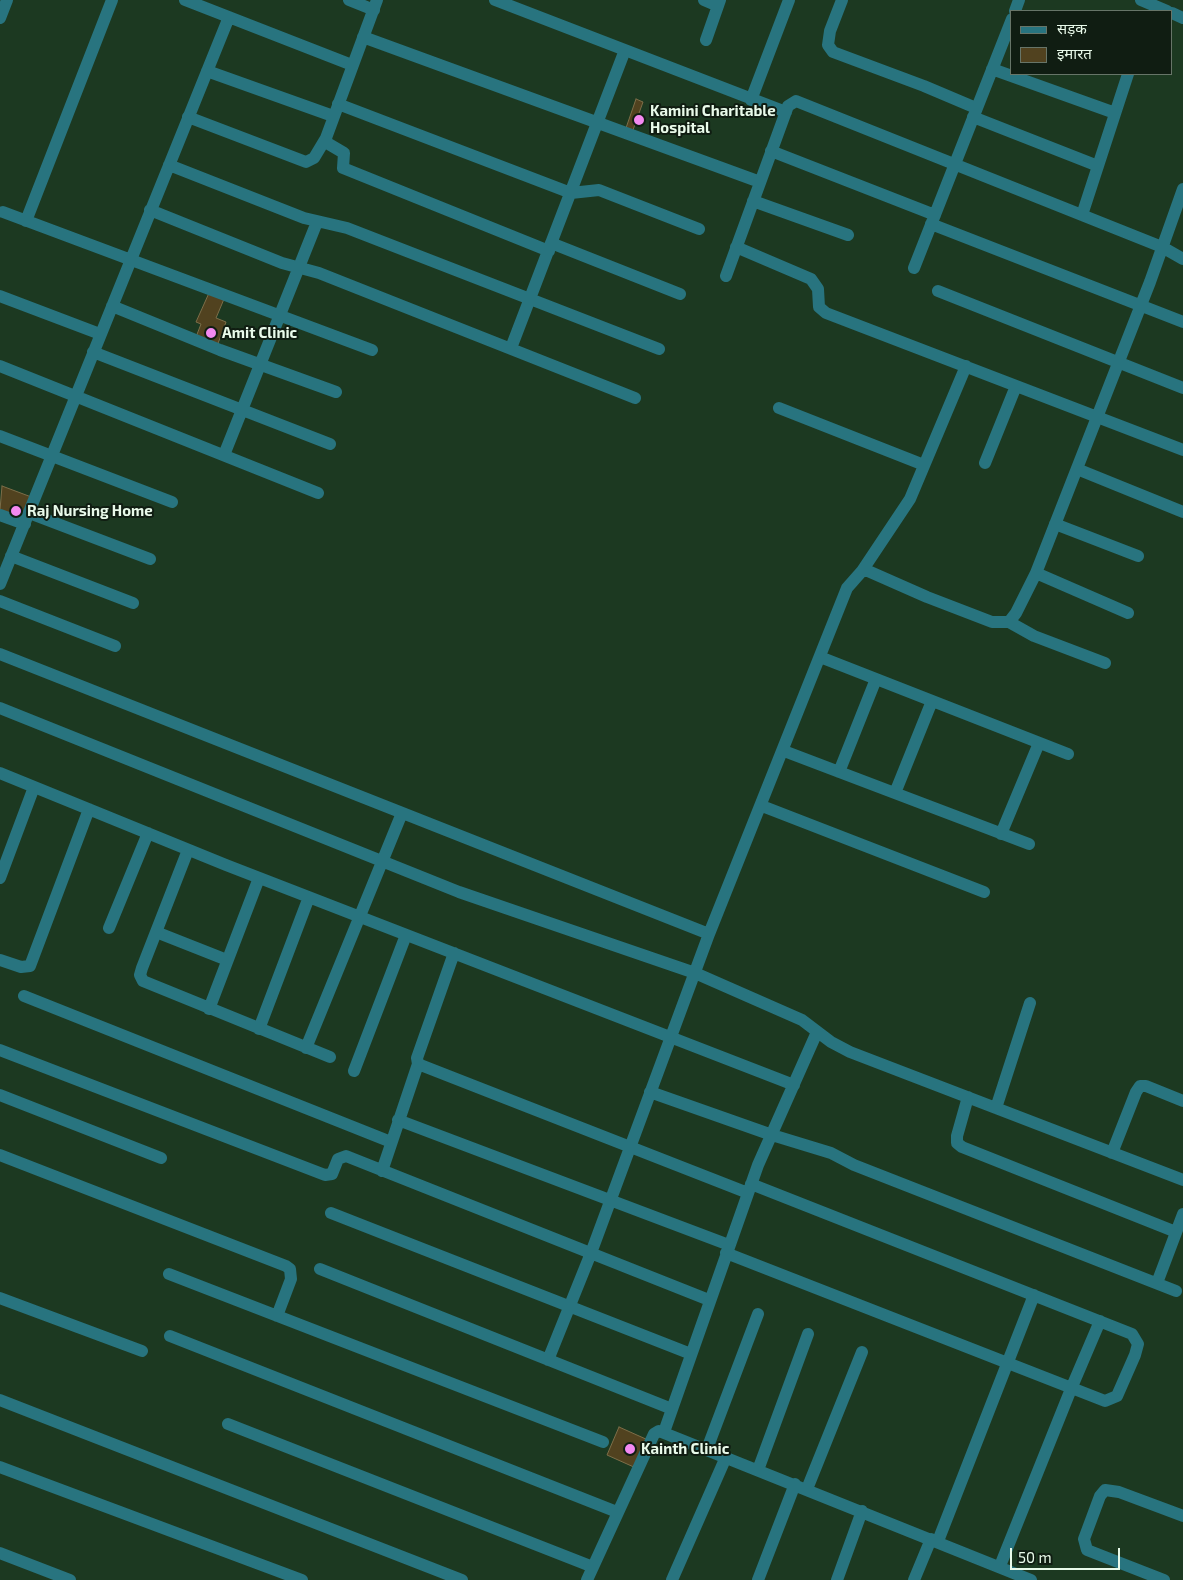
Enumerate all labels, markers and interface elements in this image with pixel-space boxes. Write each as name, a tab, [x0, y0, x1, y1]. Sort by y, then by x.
legend	[1010, 10, 1173, 75]
text: सड़क	[1057, 19, 1087, 37]
text: इमारत	[1057, 44, 1092, 62]
place label: Kamini Charitable Hospital	[650, 102, 776, 137]
marker: Kamini Charitable Hospital	[632, 113, 646, 127]
place label: Amit Clinic	[222, 324, 297, 342]
marker: Amit Clinic	[204, 326, 218, 340]
place label: Raj Nursing Home	[27, 502, 153, 520]
marker: Raj Nursing Home	[9, 504, 23, 518]
place label: Kainth Clinic	[641, 1440, 729, 1458]
marker: Kainth Clinic	[623, 1442, 637, 1456]
scale bar	[1013, 1538, 1123, 1570]
text: 50 m	[1018, 1548, 1052, 1566]

